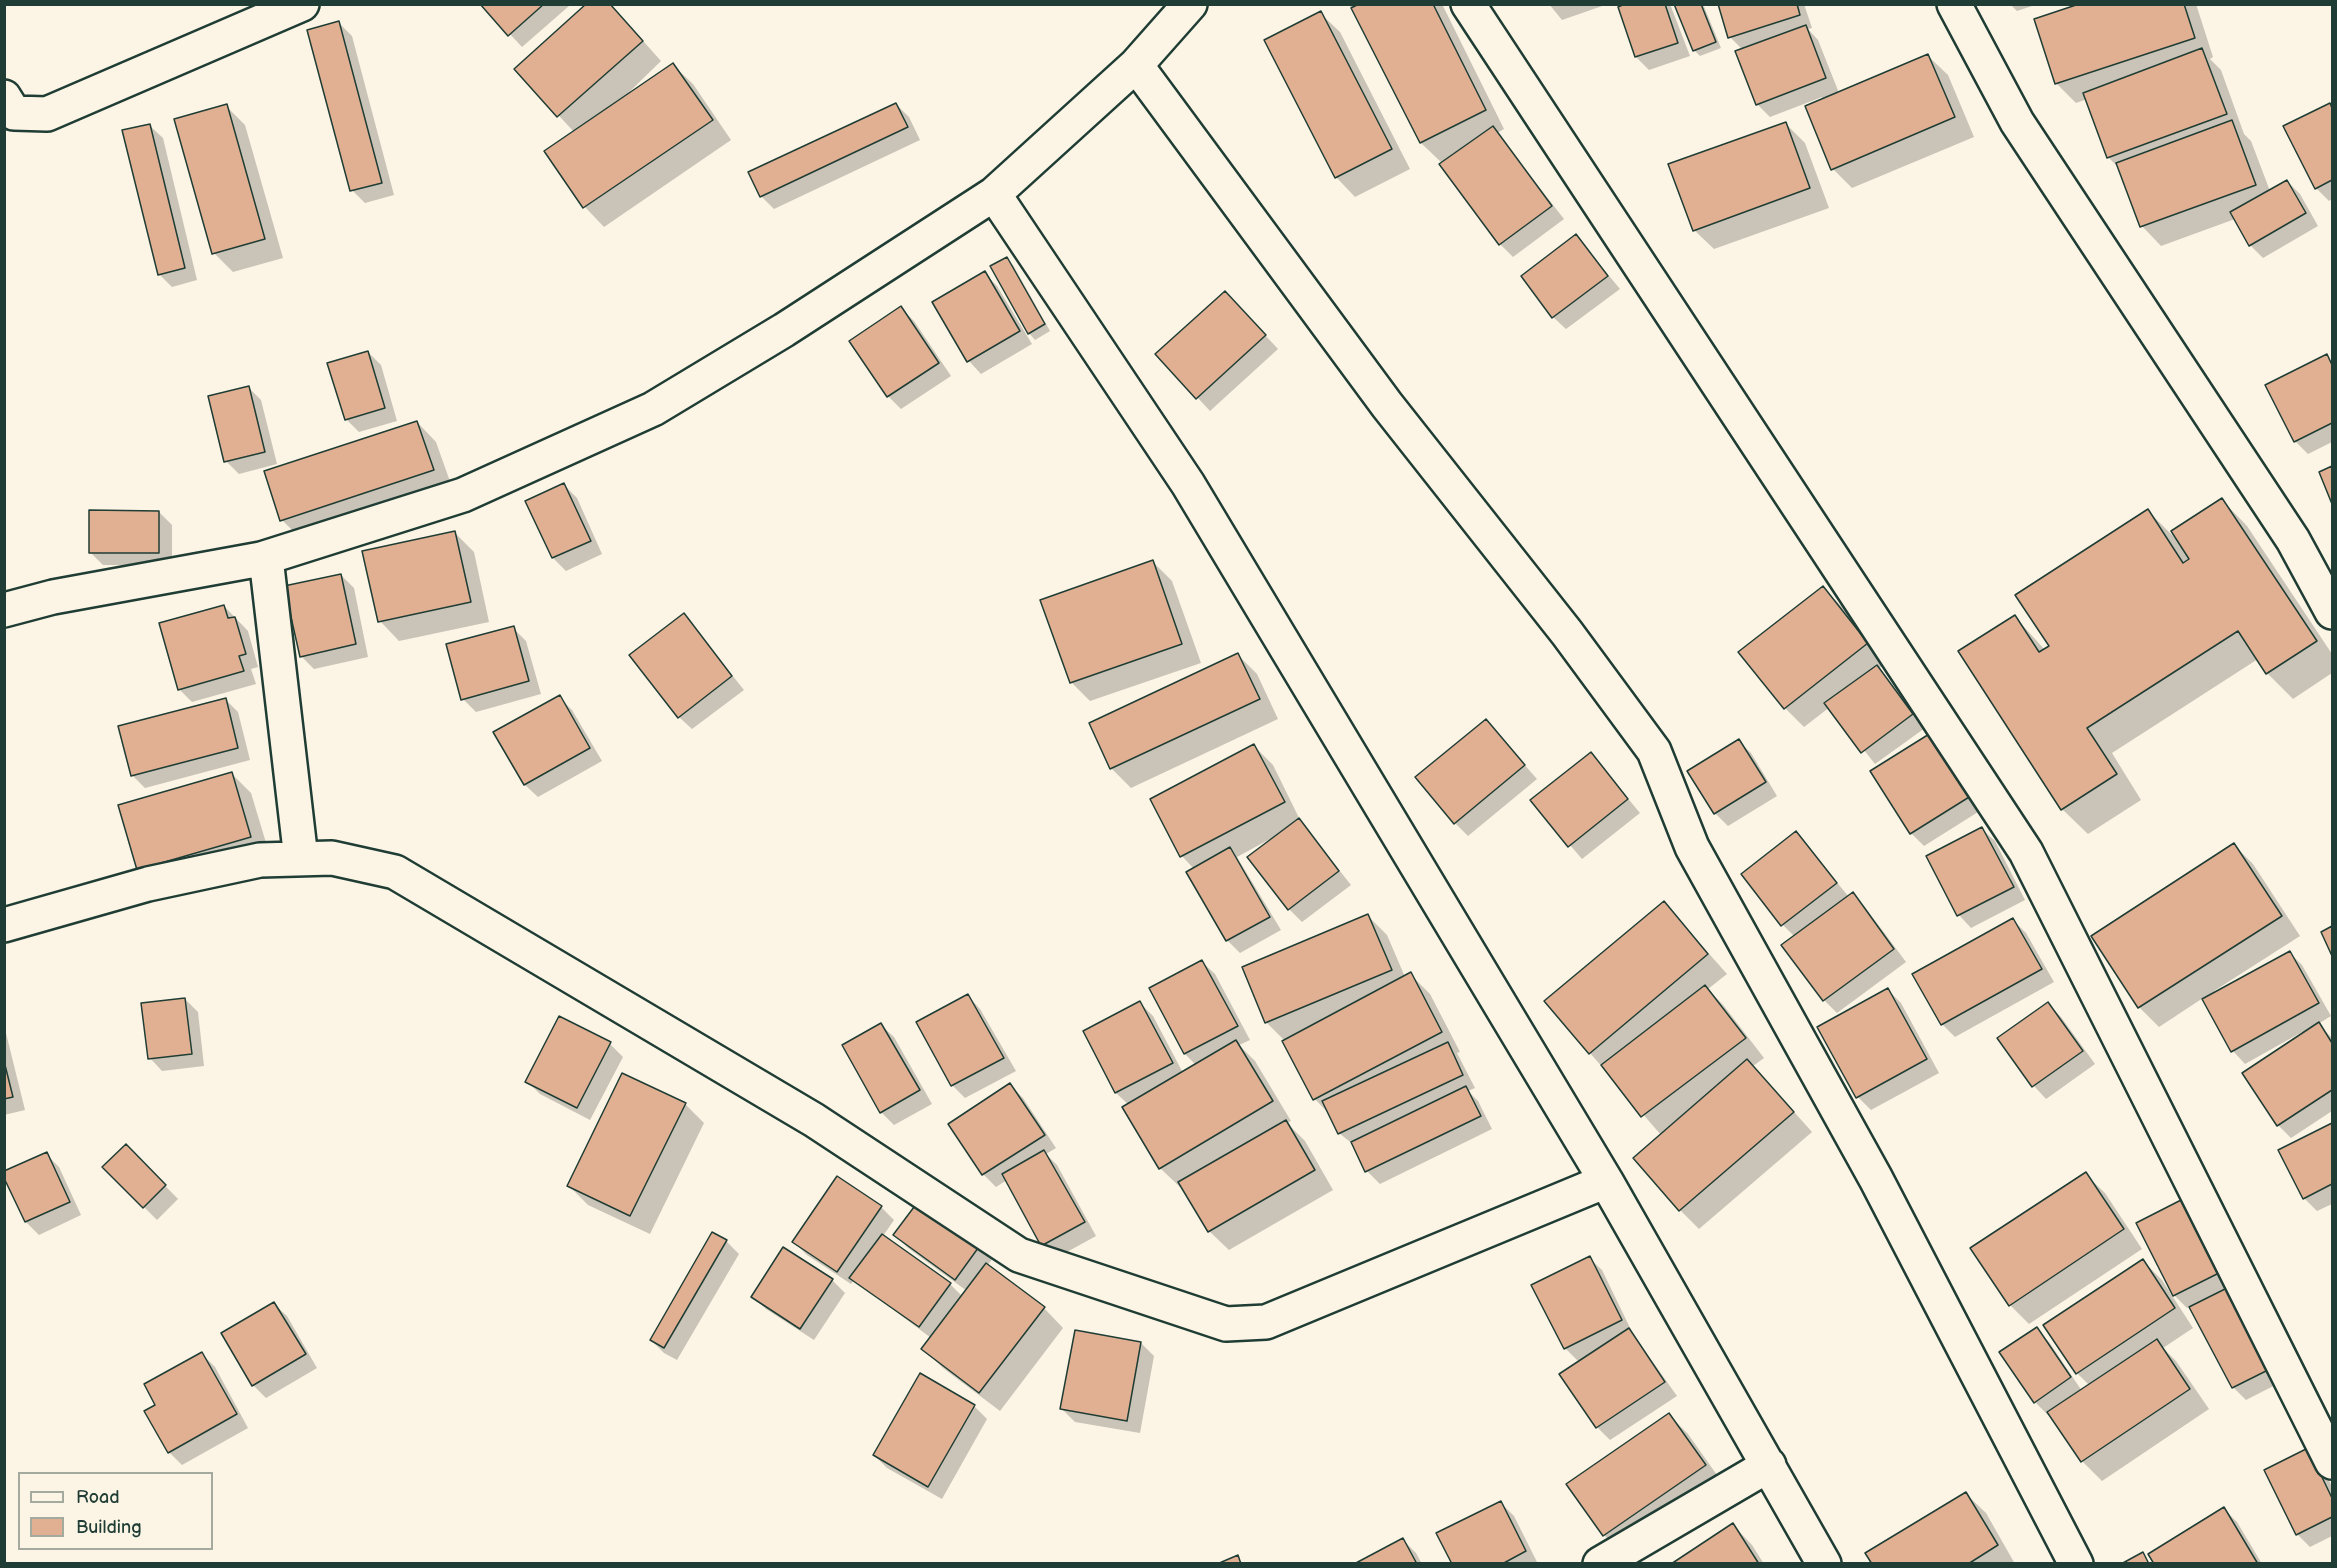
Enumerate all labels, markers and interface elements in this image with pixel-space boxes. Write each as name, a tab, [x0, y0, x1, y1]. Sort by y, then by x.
legend	[18, 1472, 213, 1550]
text: Road	[76, 1487, 120, 1508]
text: Building	[76, 1517, 142, 1538]

